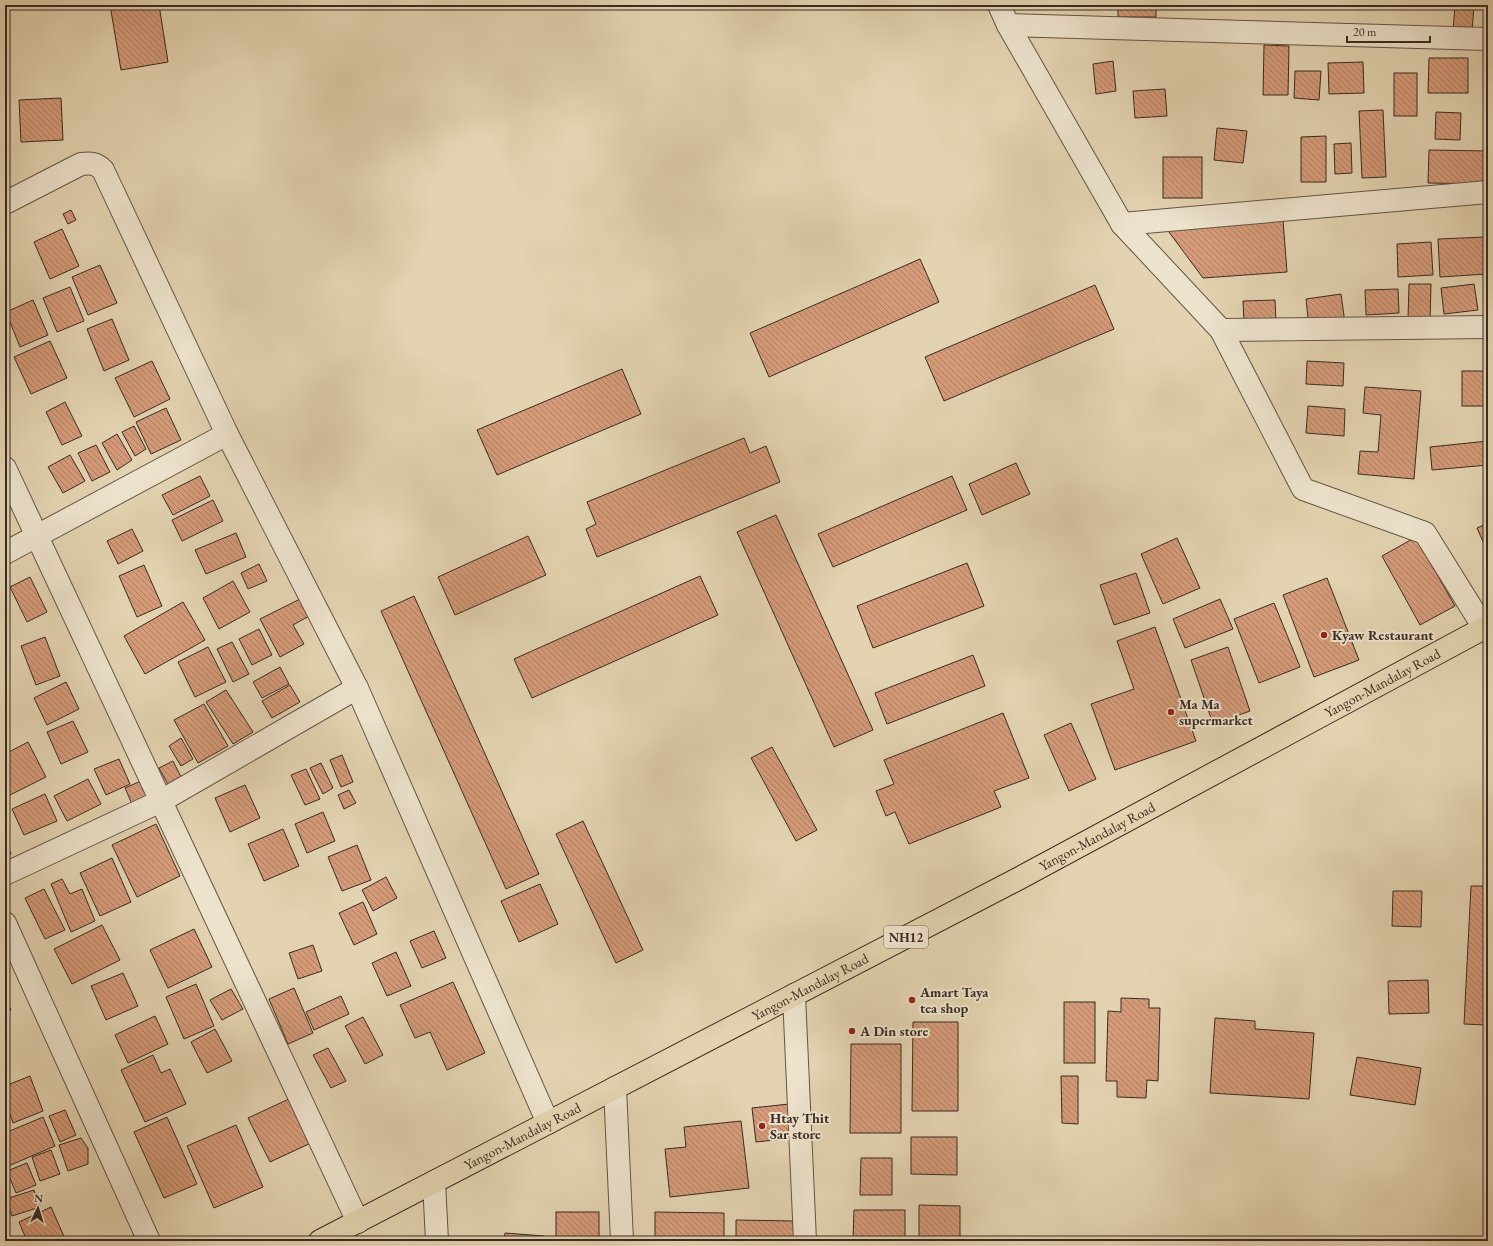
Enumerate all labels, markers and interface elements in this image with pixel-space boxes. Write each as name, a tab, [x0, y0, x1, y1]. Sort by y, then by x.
scale bar	[1347, 18, 1430, 44]
text: 20 m	[1353, 24, 1377, 40]
place label: Kyaw Restaurant	[1332, 626, 1434, 644]
marker: Kyaw Restaurant	[1319, 630, 1329, 640]
street label: Yangon-Mandalay Road	[1321, 644, 1444, 721]
place label: Ma Ma supermarket	[1179, 695, 1254, 729]
marker: Ma Ma supermarket	[1166, 707, 1176, 717]
street label: Yangon-Mandalay Road	[1036, 797, 1159, 875]
road number: NH12	[884, 926, 928, 948]
street label: Yangon-Mandalay Road	[749, 949, 872, 1025]
place label: Amart Taya tea shop	[919, 983, 989, 1017]
marker: Amart Taya tea shop	[907, 995, 917, 1005]
place label: A Din store	[859, 1022, 928, 1040]
marker: A Din store	[847, 1026, 857, 1036]
street label: Yangon-Mandalay Road	[461, 1098, 585, 1174]
place label: Htay Thit Sar store	[770, 1109, 830, 1143]
marker: Htay Thit Sar store	[757, 1121, 767, 1131]
north arrow	[18, 1188, 58, 1228]
text: N	[34, 1191, 44, 1205]

